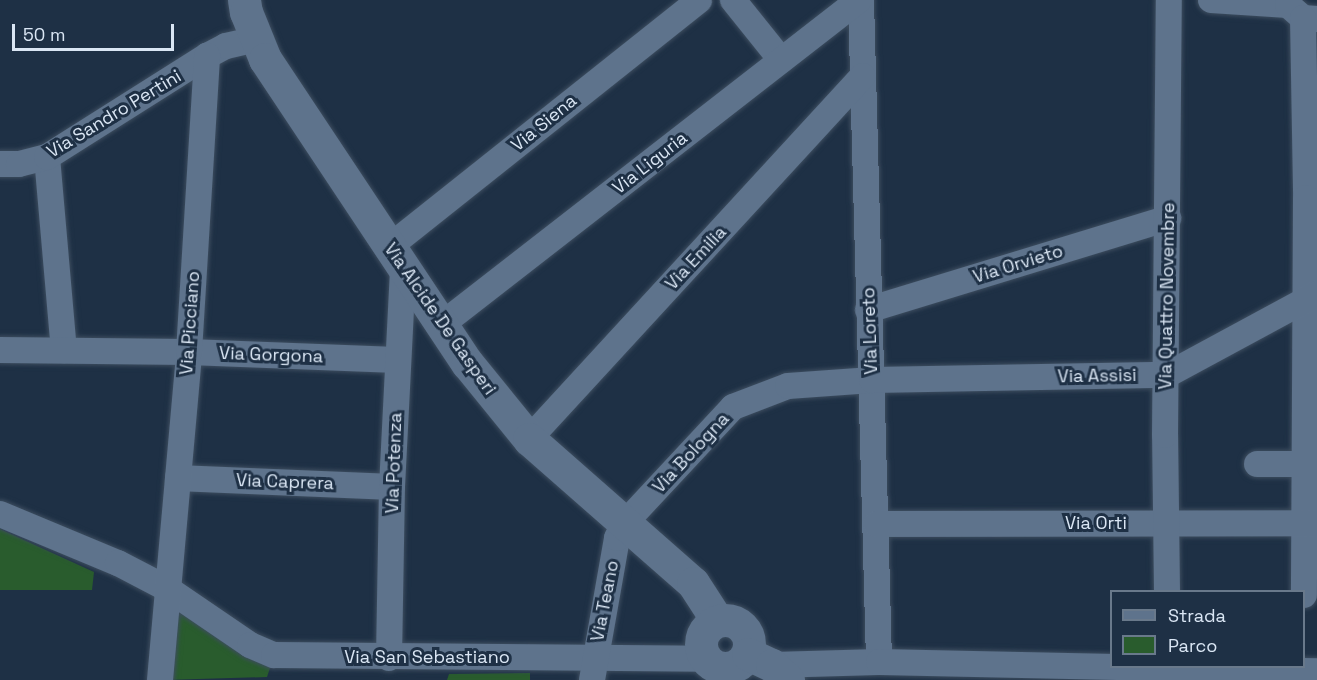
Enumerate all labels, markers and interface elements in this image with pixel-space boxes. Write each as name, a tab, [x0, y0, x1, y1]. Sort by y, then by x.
scale bar	[15, 12, 177, 50]
text: 50 m	[23, 23, 65, 46]
street label: Via Sandro Pertini	[43, 65, 185, 163]
street label: Via Siena	[507, 90, 581, 156]
street label: Via Liguria	[608, 127, 692, 199]
street label: Via Quattro Novembre	[1155, 202, 1179, 390]
street label: Via Emilia	[661, 221, 731, 295]
street label: Via Alcide De Gasperi	[379, 239, 501, 399]
street label: Via Orvieto	[970, 240, 1066, 288]
street label: Via Picciano	[176, 270, 204, 376]
street label: Via Loreto	[858, 287, 882, 375]
street label: Via Gorgona	[219, 342, 323, 368]
street label: Via Assisi	[1057, 365, 1137, 387]
street label: Via Bologna	[648, 408, 734, 498]
street label: Via Potenza	[381, 412, 407, 514]
street label: Via Caprera	[236, 469, 334, 495]
street label: Via Orti	[1065, 512, 1127, 534]
street label: Via Teano	[587, 558, 623, 644]
legend	[1110, 590, 1305, 668]
text: Strada	[1168, 604, 1226, 627]
text: Parco	[1168, 634, 1217, 657]
street label: Via San Sebastiano	[344, 646, 510, 668]

